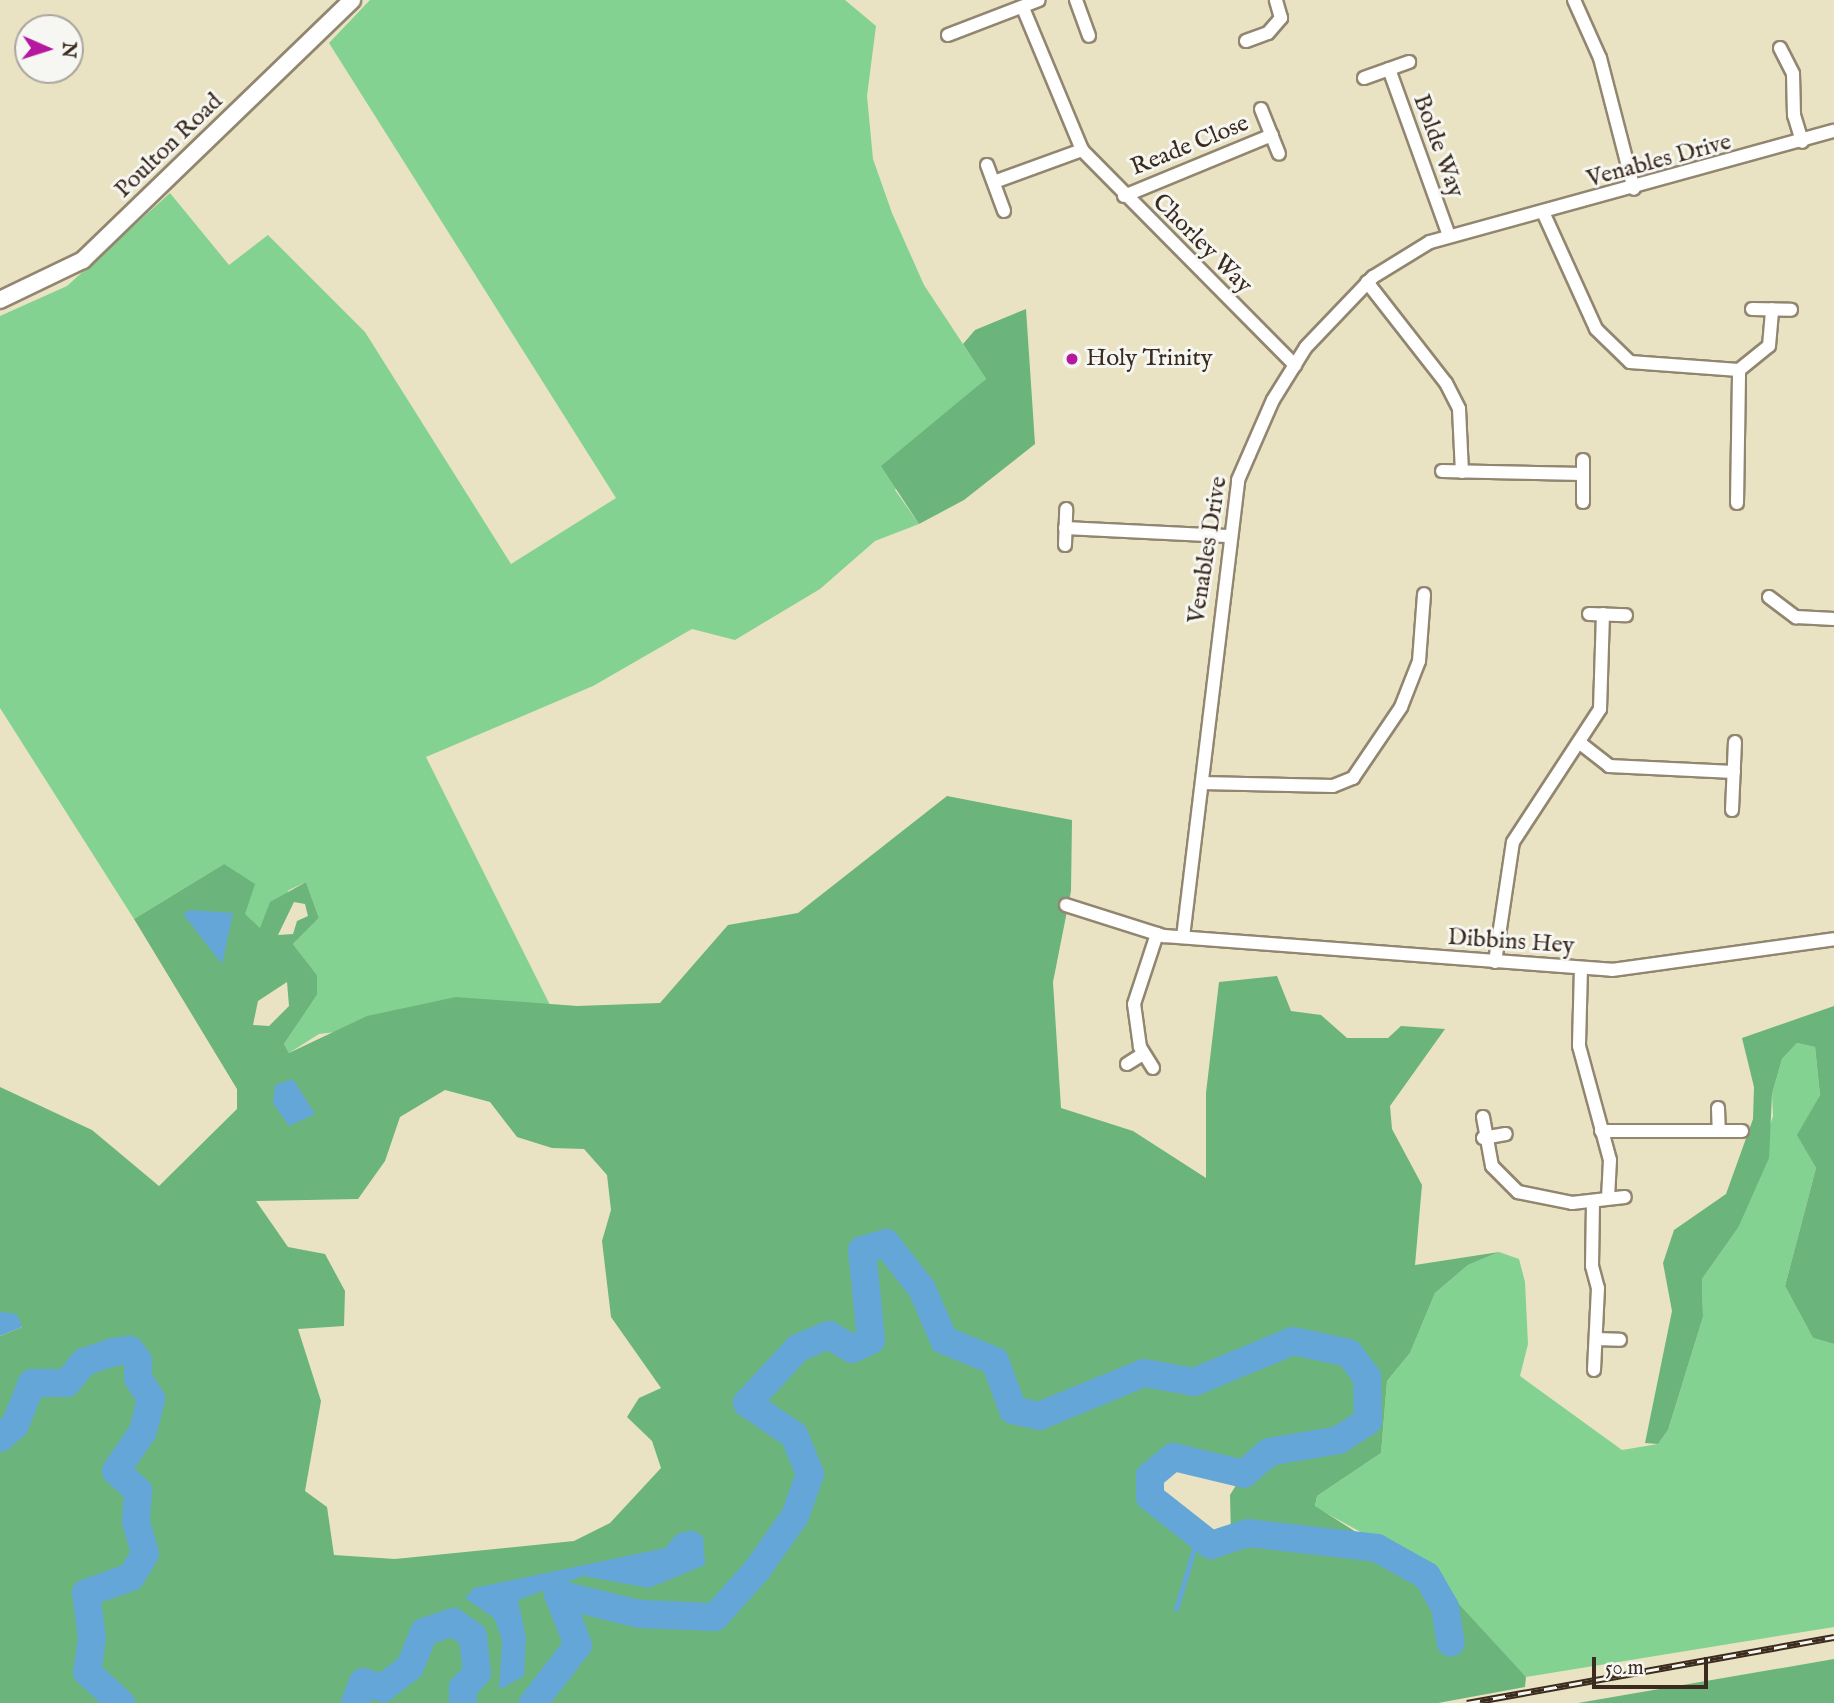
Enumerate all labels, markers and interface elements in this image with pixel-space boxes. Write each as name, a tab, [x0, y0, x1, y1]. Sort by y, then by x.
north arrow	[14, 14, 84, 84]
text: N	[56, 41, 80, 59]
street label: Poulton Road	[109, 88, 229, 204]
street label: Bolde Way	[1406, 91, 1470, 201]
street label: Reade Close	[1127, 109, 1253, 183]
street label: Venables Drive	[1584, 128, 1734, 194]
street label: Chorley Way	[1146, 188, 1258, 300]
place label: Holy Trinity	[1086, 345, 1212, 373]
marker: Holy Trinity	[1064, 351, 1080, 367]
street label: Venables Drive	[1182, 474, 1234, 626]
street label: Dibbins Hey	[1447, 923, 1575, 961]
scale bar	[1596, 1644, 1712, 1688]
text: 50 m	[1605, 1655, 1644, 1682]

